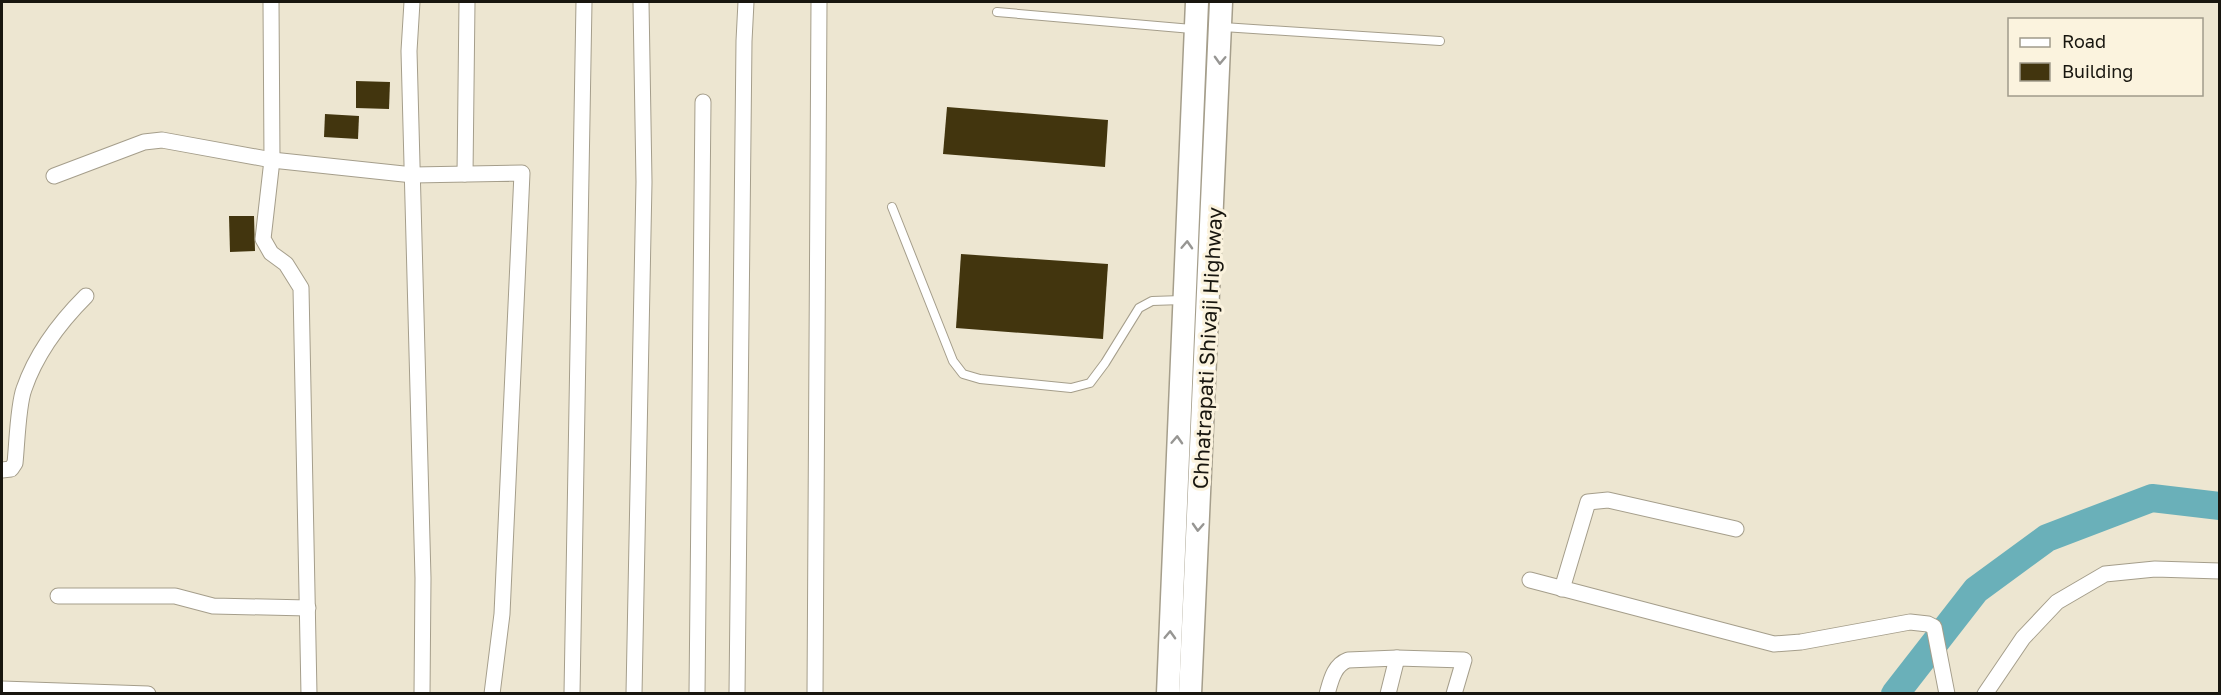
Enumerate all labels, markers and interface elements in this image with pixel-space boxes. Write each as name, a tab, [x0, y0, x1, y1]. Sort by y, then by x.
legend	[2008, 18, 2203, 96]
text: Road	[2062, 30, 2106, 52]
one-way arrow	[1213, 55, 1226, 64]
text: Building	[2062, 60, 2133, 82]
street label: Chhatrapati Shivaji Highway	[1187, 206, 1227, 490]
one-way arrow	[1180, 241, 1193, 250]
one-way arrow	[1171, 436, 1184, 445]
one-way arrow	[1192, 523, 1205, 532]
one-way arrow	[1164, 631, 1176, 640]

